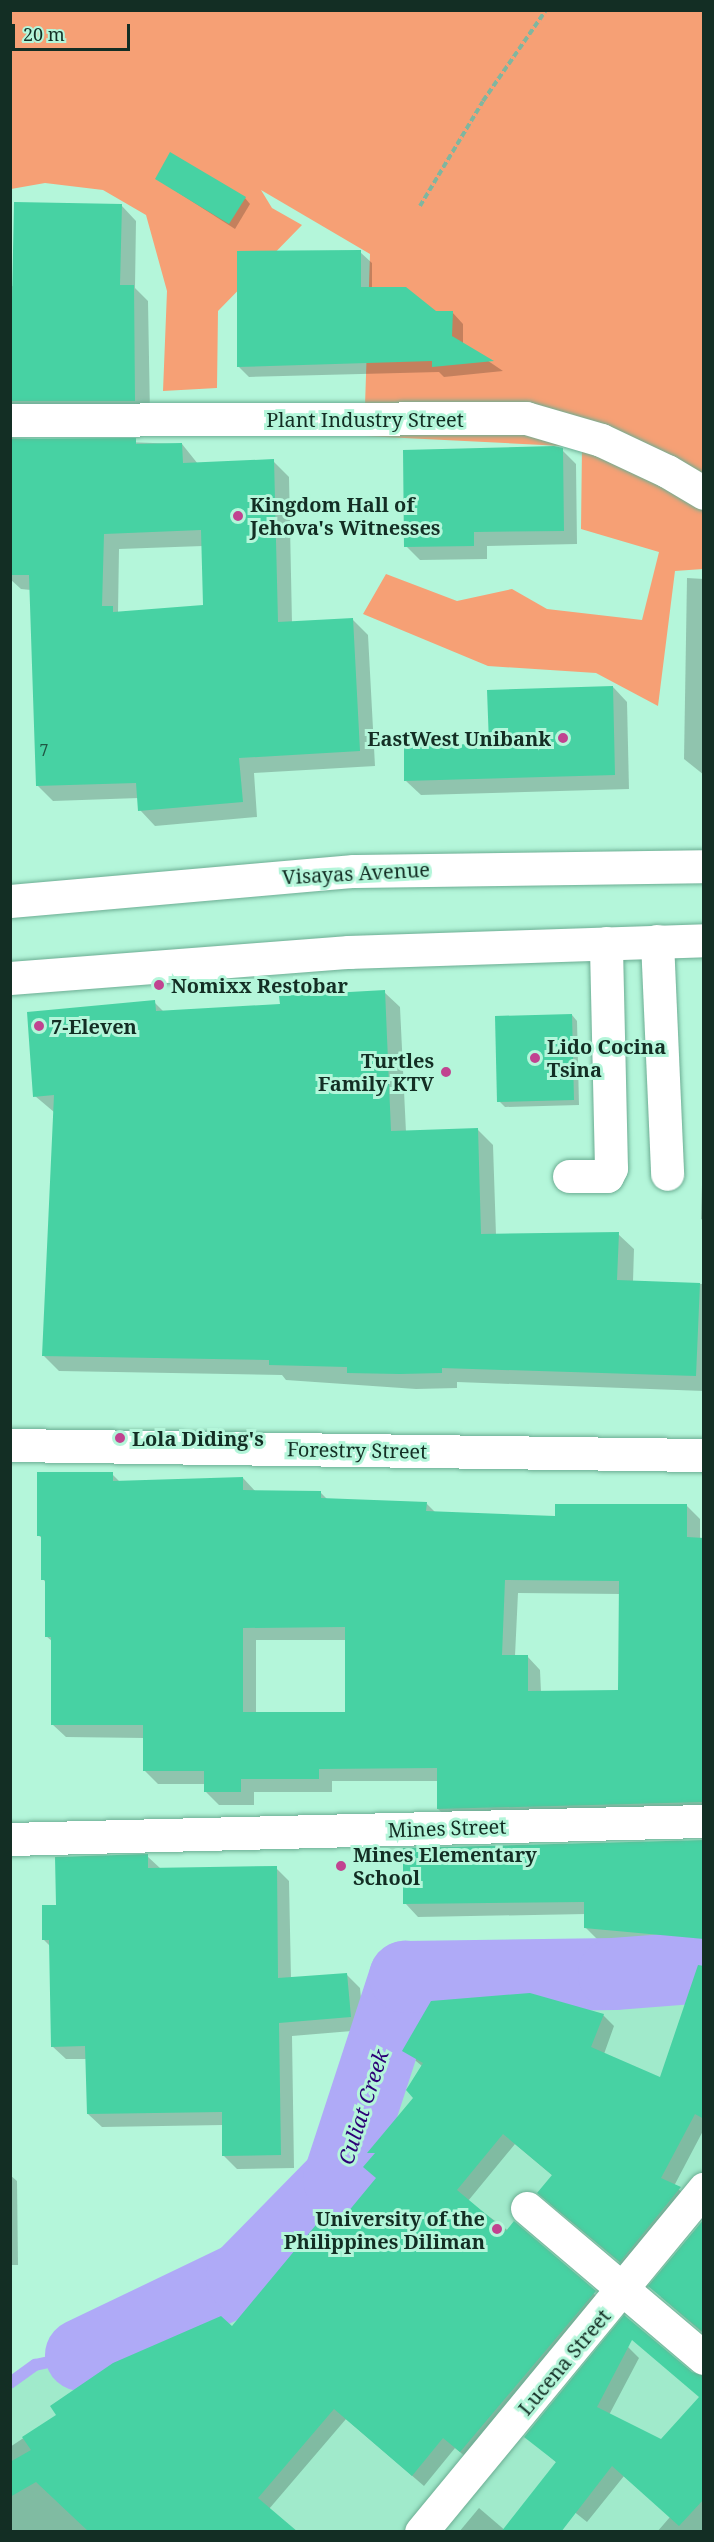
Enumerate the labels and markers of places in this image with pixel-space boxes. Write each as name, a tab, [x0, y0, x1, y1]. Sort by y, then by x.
place label: Kingdom Hall of Jehova's Witnesses	[250, 492, 440, 539]
marker: Kingdom Hall of Jehova's Witnesses	[231, 509, 245, 523]
place label: EastWest Unibank	[367, 726, 551, 750]
marker: EastWest Unibank	[556, 731, 570, 745]
place label: Nomixx Restobar	[171, 973, 348, 997]
marker: Nomixx Restobar	[152, 978, 166, 992]
place label: 7-Eleven	[51, 1014, 137, 1038]
marker: 7-Eleven	[32, 1019, 46, 1033]
place label: Lido Cocina Tsina	[547, 1034, 666, 1081]
place label: Turtles Family KTV	[318, 1048, 434, 1095]
marker: Lido Cocina Tsina	[528, 1051, 542, 1065]
marker: Turtles Family KTV	[439, 1065, 453, 1079]
place label: Lola Diding's	[132, 1426, 264, 1450]
marker: Lola Diding's	[113, 1431, 127, 1445]
place label: Mines Elementary School	[353, 1842, 537, 1889]
marker: Mines Elementary School	[334, 1859, 348, 1873]
place label: University of the Philippines Diliman	[284, 2206, 485, 2253]
marker: University of the Philippines Diliman	[490, 2222, 504, 2236]

